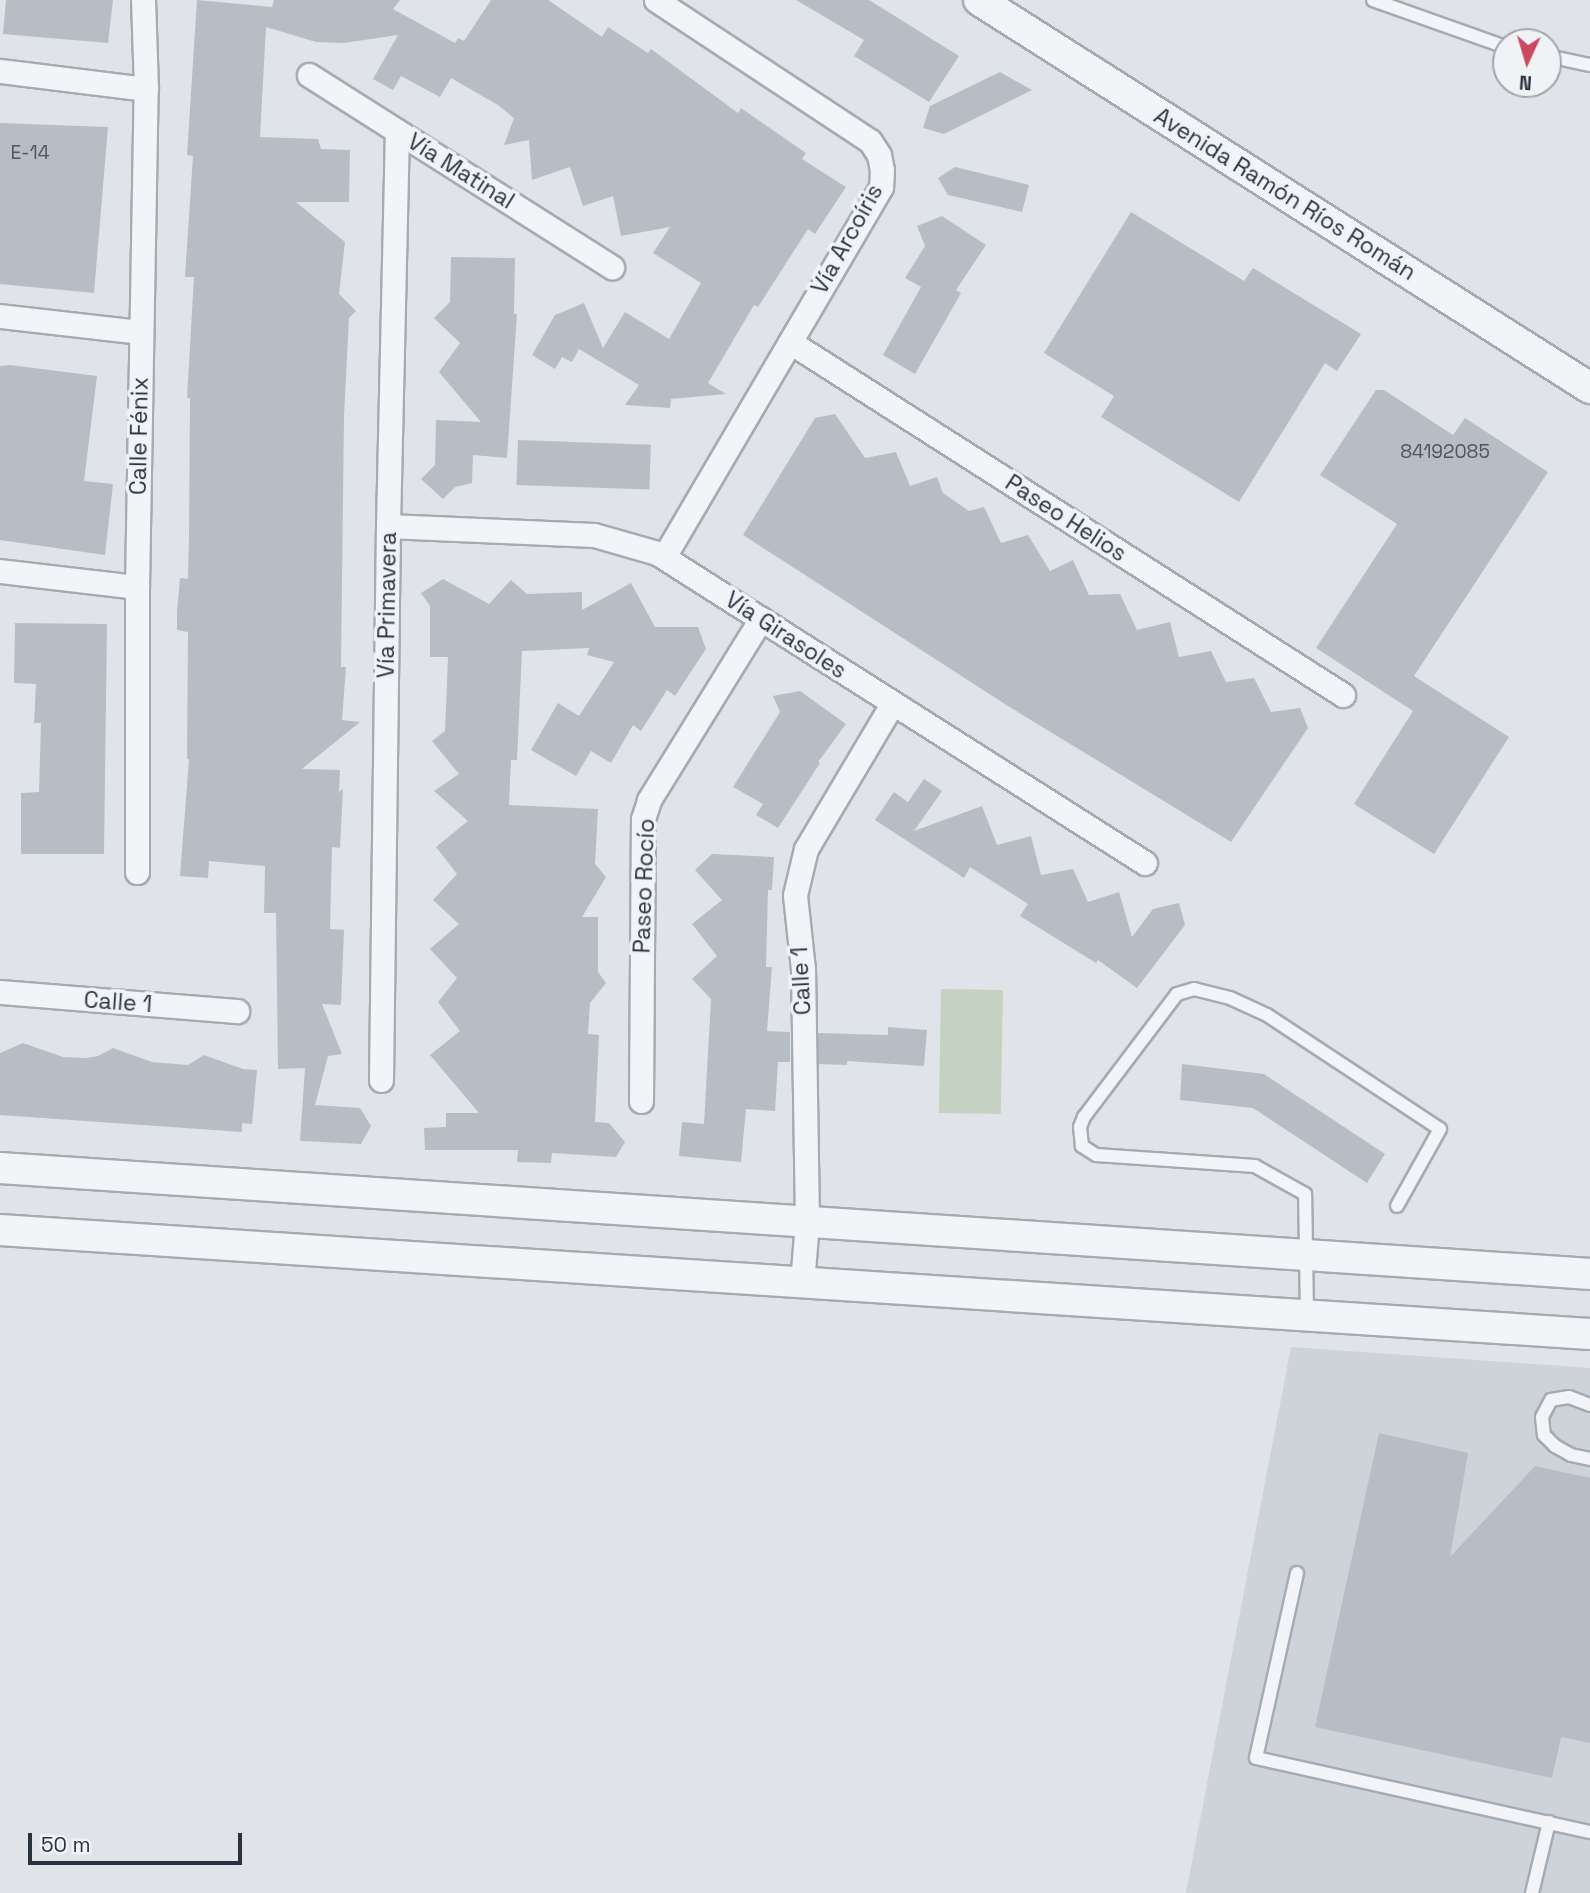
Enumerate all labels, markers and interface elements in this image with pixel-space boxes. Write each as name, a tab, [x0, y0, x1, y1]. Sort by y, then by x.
north arrow	[1492, 28, 1562, 98]
text: N	[1518, 70, 1533, 95]
street label: Avenida Ramón Ríos Román	[1149, 102, 1421, 286]
street label: Vía Matinal	[403, 127, 519, 215]
house number: E-14	[10, 142, 50, 164]
street label: Vía Arcoíris	[805, 179, 889, 299]
street label: Calle Fénix	[124, 377, 154, 495]
house number: 84192085	[1400, 441, 1490, 463]
street label: Paseo Helios	[1000, 469, 1132, 567]
street label: Vía Primavera	[372, 531, 402, 679]
street label: Vía Girasoles	[720, 586, 852, 684]
street label: Paseo Rocío	[628, 818, 660, 954]
street label: Calle 1	[785, 946, 817, 1016]
street label: Calle 1	[83, 986, 153, 1018]
scale bar	[32, 1820, 245, 1864]
text: 50 m	[41, 1831, 91, 1858]

